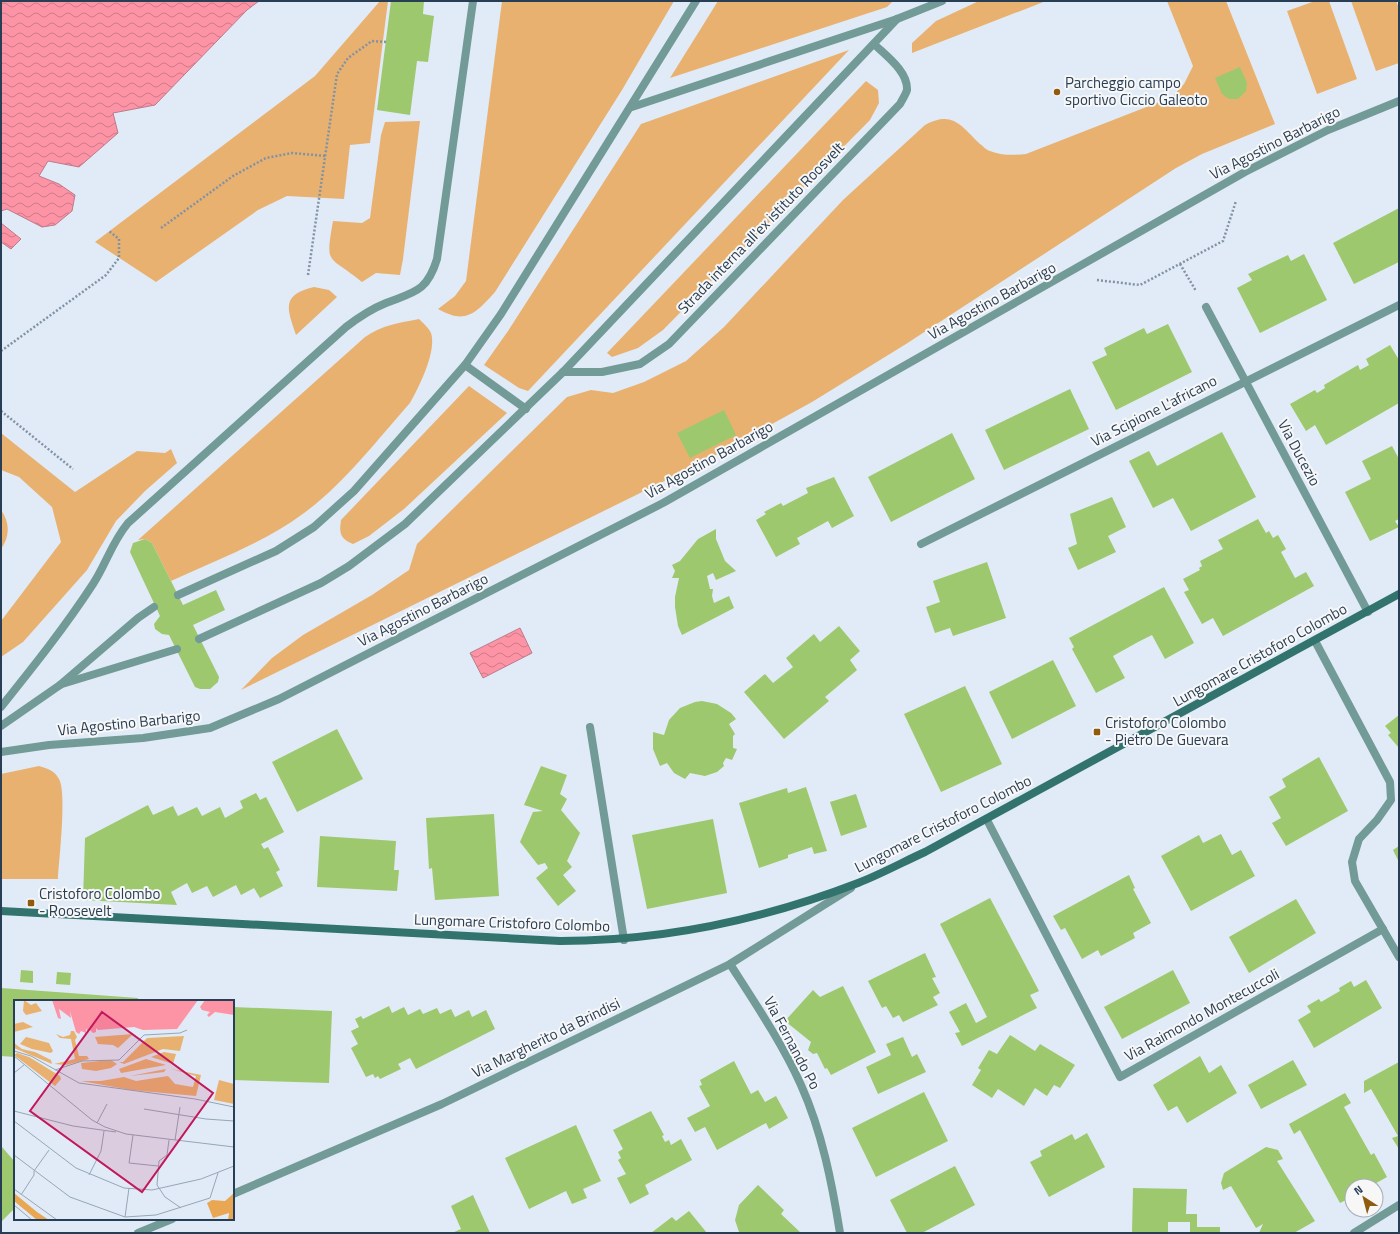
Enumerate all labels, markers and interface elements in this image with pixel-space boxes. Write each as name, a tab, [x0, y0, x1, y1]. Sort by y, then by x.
place label: Parcheggio campo sportivo Ciccio Galeoto	[1065, 71, 1208, 111]
marker: Parcheggio campo sportivo Ciccio Galeoto	[1052, 87, 1062, 97]
street label: Via Agostino Barbarigo	[1206, 100, 1344, 185]
street label: Strada interna all'ex istituto Roosvelt	[672, 136, 850, 319]
street label: Via Agostino Barbarigo	[923, 256, 1060, 345]
street label: Via Scipione L'africano	[1087, 369, 1221, 452]
street label: Via Agostino Barbarigo	[640, 415, 777, 504]
street label: Via Ducezio	[1272, 415, 1327, 490]
street label: Via Agostino Barbarigo	[354, 567, 492, 652]
street label: Lungomare Cristoforo Colombo	[1168, 597, 1351, 712]
street label: Via Agostino Barbarigo	[56, 704, 202, 741]
place label: Cristoforo Colombo - Pietro De Guevara	[1105, 711, 1229, 751]
marker: Cristoforo Colombo - Pietro De Guevara	[1092, 727, 1102, 737]
street label: Lungomare Cristoforo Colombo	[850, 769, 1035, 878]
place label: Cristoforo Colombo - Roosevelt	[39, 882, 160, 922]
marker: Cristoforo Colombo - Roosevelt	[26, 898, 36, 908]
street label: Lungomare Cristoforo Colombo	[414, 908, 611, 937]
street label: Via Raimondo Montecuccoli	[1120, 962, 1283, 1067]
street label: Via Margherito da Brindisi	[468, 992, 624, 1083]
street label: Via Fernando Po	[758, 992, 827, 1094]
inset map	[14, 1000, 234, 1220]
north arrow	[1344, 1178, 1384, 1218]
text: N	[1350, 1181, 1366, 1199]

